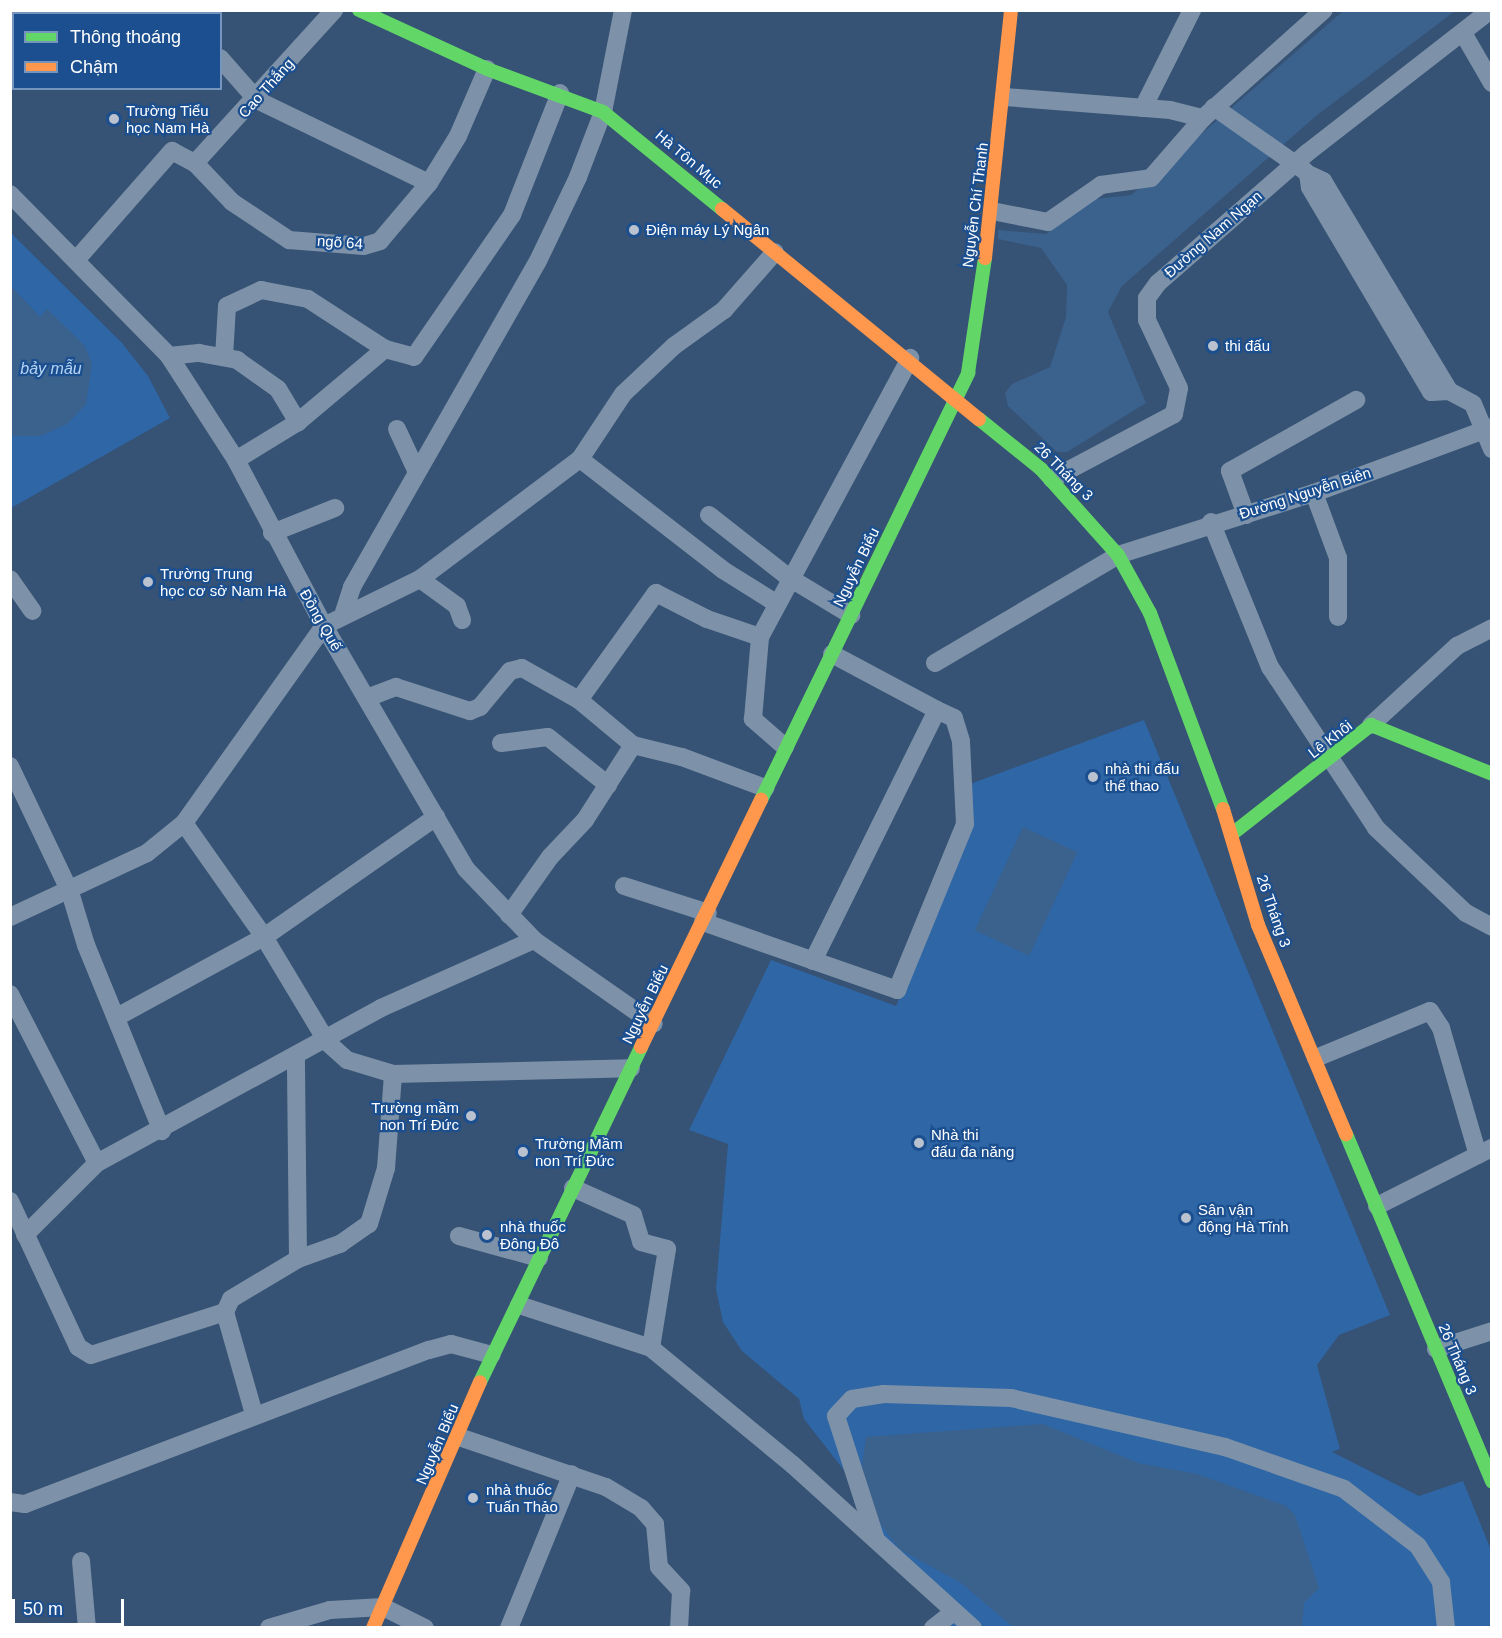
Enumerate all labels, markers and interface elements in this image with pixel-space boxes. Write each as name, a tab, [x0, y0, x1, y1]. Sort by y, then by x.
legend	[12, 12, 222, 90]
text: Thông thoáng	[70, 27, 181, 47]
street label: Cao Thắng	[234, 54, 298, 122]
text: Chậm	[70, 57, 118, 77]
place label: Trường Tiểu học Nam Hà	[126, 101, 209, 136]
marker: Trường Tiểu học Nam Hà	[107, 112, 121, 126]
street label: Hà Tôn Mục	[652, 126, 726, 192]
street label: Nguyễn Chí Thanh	[958, 141, 992, 269]
street label: Đường Nam Ngạn	[1161, 187, 1265, 281]
place label: Điện máy Lý Ngân	[646, 221, 769, 239]
marker: Điện máy Lý Ngân	[627, 223, 641, 237]
street label: ngõ 64	[316, 231, 364, 253]
place label: thi đấu	[1225, 337, 1270, 355]
marker: thi đấu	[1206, 339, 1220, 353]
water label: bảy mẫu	[20, 359, 82, 379]
street label: 26 Tháng 3	[1031, 438, 1097, 504]
street label: Đường Nguyễn Biên	[1237, 463, 1373, 523]
street label: Nguyễn Biểu	[829, 524, 883, 610]
place label: Trường Trung học cơ sở Nam Hà	[160, 564, 286, 599]
marker: Trường Trung học cơ sở Nam Hà	[141, 575, 155, 589]
street label: Đồng Quế	[296, 586, 346, 654]
street label: Lê Khôi	[1304, 716, 1356, 762]
place label: nhà thi đấu thể thao	[1105, 759, 1179, 794]
marker: nhà thi đấu thể thao	[1086, 770, 1100, 784]
street label: 26 Tháng 3	[1253, 872, 1295, 950]
street label: Nguyễn Biểu	[618, 961, 672, 1047]
place label: Trường mầm non Trí Đức	[371, 1098, 459, 1133]
marker: Trường mầm non Trí Đức	[464, 1109, 478, 1123]
place label: Nhà thi đấu đa năng	[931, 1125, 1014, 1160]
place label: Trường Mầm non Trí Đức	[535, 1134, 623, 1169]
marker: Nhà thi đấu đa năng	[912, 1136, 926, 1150]
marker: Trường Mầm non Trí Đức	[516, 1145, 530, 1159]
place label: Sân vận động Hà Tĩnh	[1198, 1200, 1289, 1235]
marker: Sân vận động Hà Tĩnh	[1179, 1211, 1193, 1225]
place label: nhà thuốc Đông Đô	[500, 1217, 566, 1252]
marker: nhà thuốc Đông Đô	[478, 1226, 496, 1244]
street label: 26 Tháng 3	[1435, 1321, 1481, 1397]
street label: Nguyễn Biểu	[412, 1401, 462, 1487]
place label: nhà thuốc Tuấn Thảo	[486, 1480, 558, 1515]
marker: nhà thuốc Tuấn Thảo	[464, 1489, 482, 1507]
scale bar	[15, 1587, 128, 1625]
text: 50 m	[23, 1599, 63, 1619]

